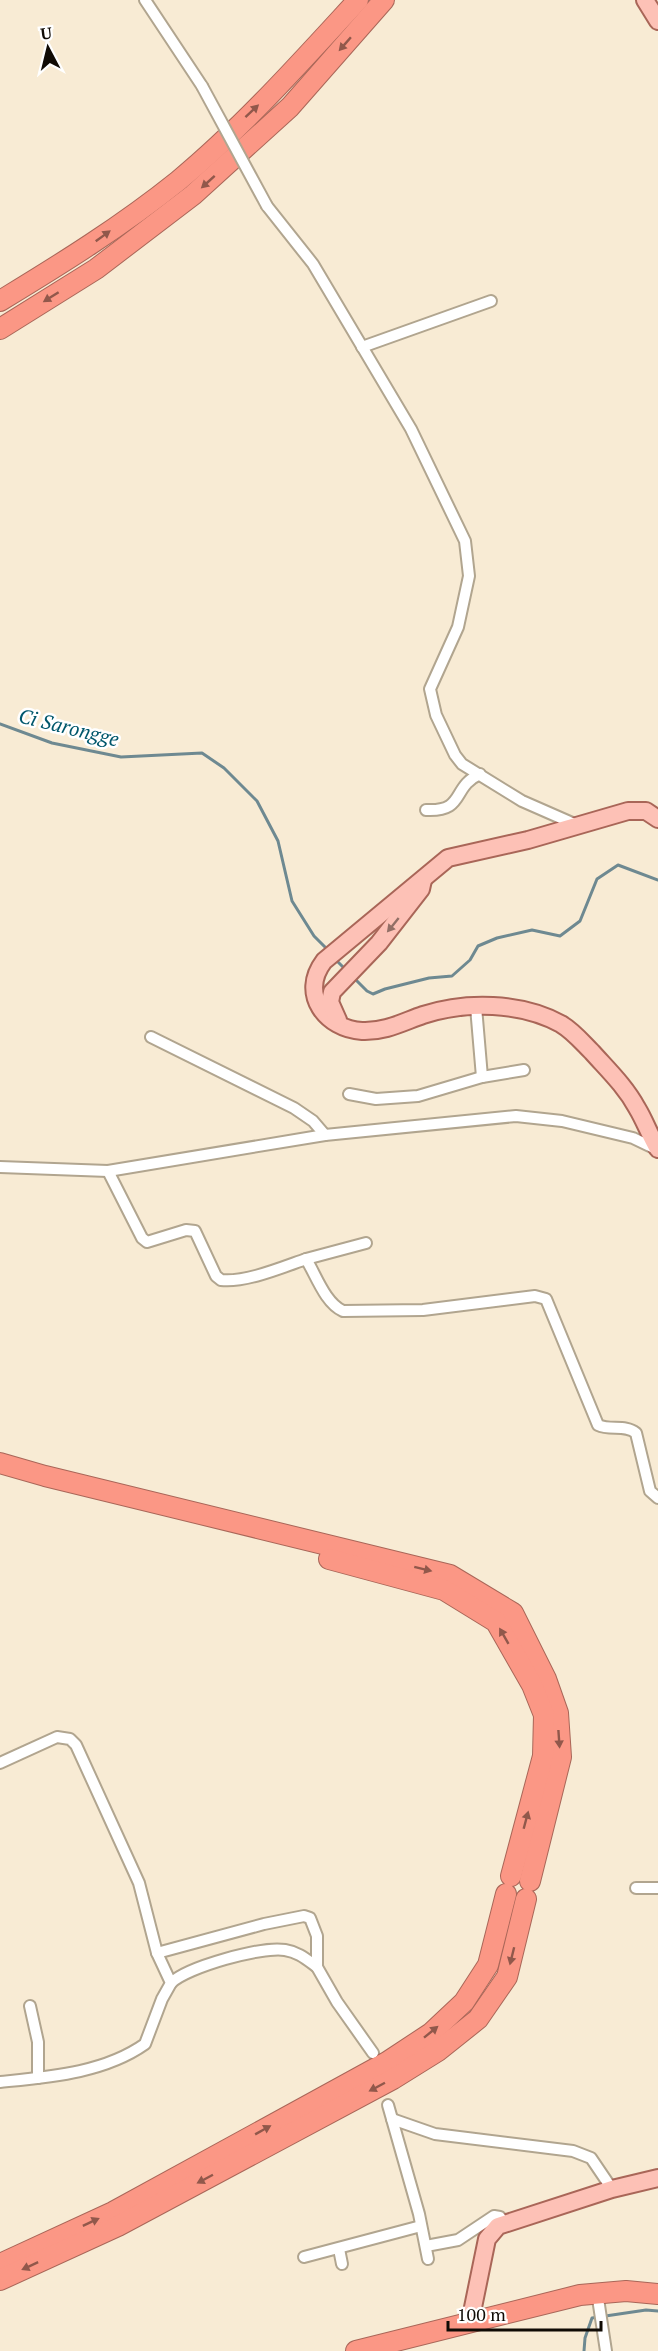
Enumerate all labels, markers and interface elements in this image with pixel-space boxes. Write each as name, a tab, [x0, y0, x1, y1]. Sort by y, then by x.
north arrow	[18, 18, 78, 78]
text: U	[39, 21, 54, 45]
one-way arrow	[339, 36, 352, 51]
one-way arrow	[245, 105, 259, 119]
one-way arrow	[200, 175, 215, 189]
one-way arrow	[94, 230, 110, 242]
one-way arrow	[43, 292, 59, 303]
water label: Ci Sarongge	[16, 702, 122, 752]
one-way arrow	[387, 917, 400, 933]
one-way arrow	[414, 1564, 433, 1574]
one-way arrow	[499, 1627, 509, 1644]
one-way arrow	[555, 1730, 564, 1749]
one-way arrow	[522, 1810, 531, 1828]
one-way arrow	[506, 1946, 516, 1965]
one-way arrow	[423, 2025, 439, 2038]
one-way arrow	[368, 2082, 385, 2092]
one-way arrow	[255, 2125, 272, 2135]
one-way arrow	[196, 2174, 213, 2184]
one-way arrow	[83, 2218, 100, 2227]
one-way arrow	[22, 2262, 39, 2271]
scale bar	[448, 2294, 601, 2332]
text: 100 m	[457, 2302, 506, 2326]

